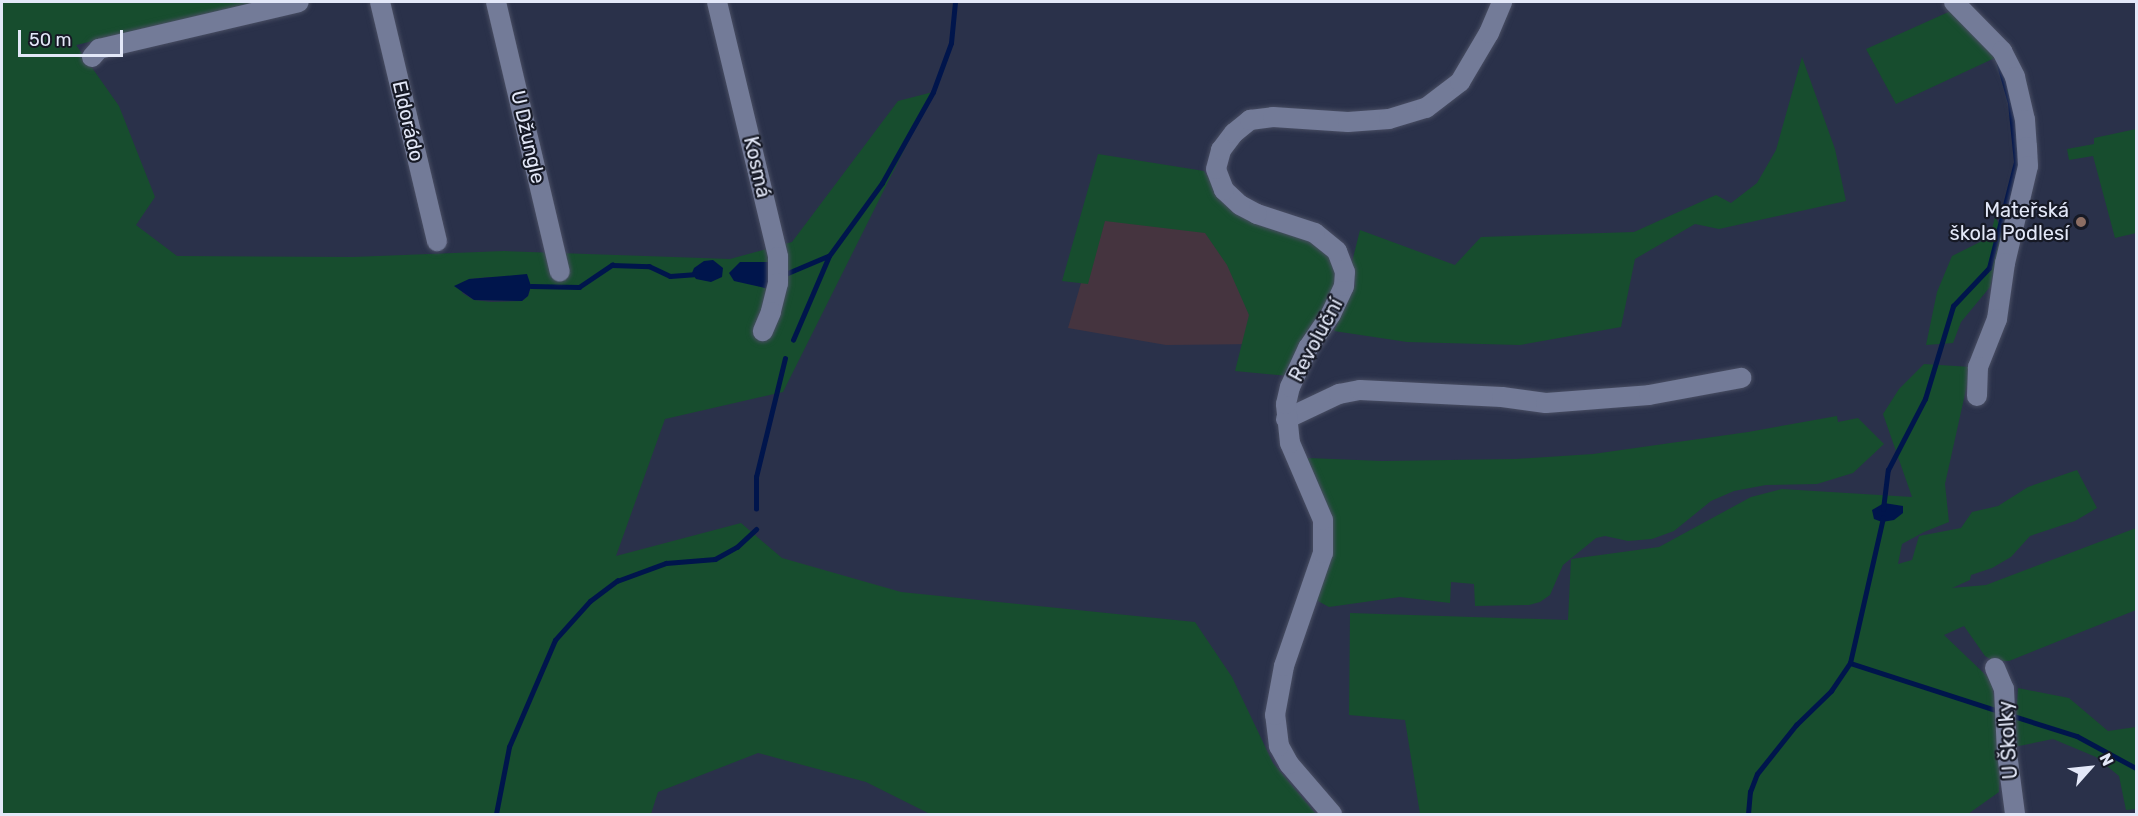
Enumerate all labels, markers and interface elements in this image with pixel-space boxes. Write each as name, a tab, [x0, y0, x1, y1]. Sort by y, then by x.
scale bar	[21, 18, 126, 56]
text: 50 m	[29, 29, 72, 51]
street label: Eldorádo	[387, 78, 429, 164]
street label: U Džungle	[506, 88, 550, 186]
street label: Kosmá	[738, 134, 776, 200]
place label: Mateřská škola Podlesí	[1950, 198, 2069, 245]
marker: Mateřská škola Podlesí	[2074, 215, 2088, 229]
street label: Revoluční	[1284, 294, 1348, 386]
street label: U Školky	[1993, 700, 2023, 780]
north arrow	[2060, 738, 2120, 798]
text: N	[2095, 750, 2118, 769]

